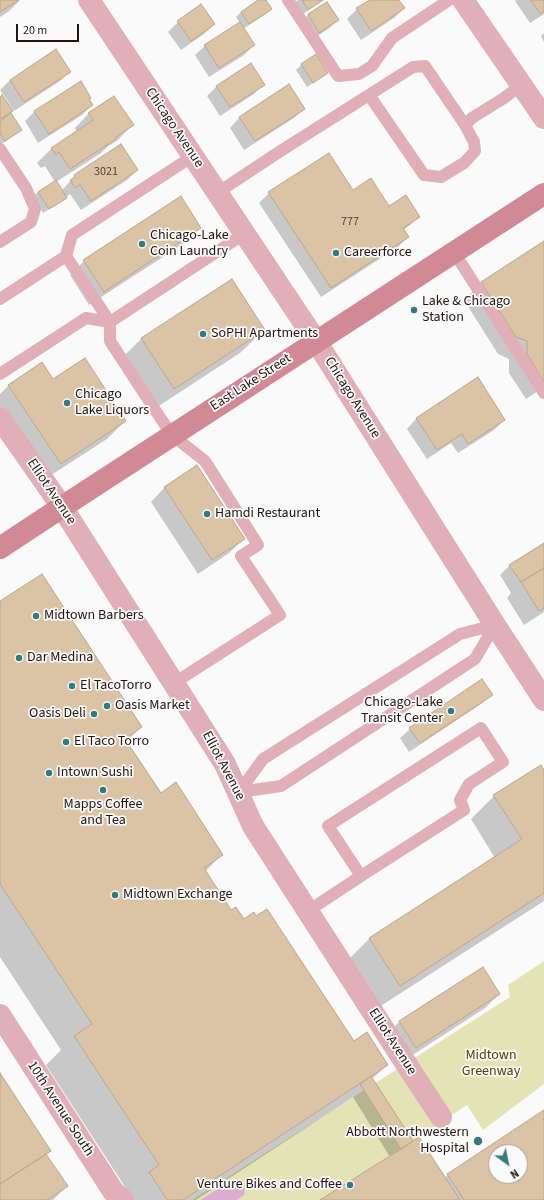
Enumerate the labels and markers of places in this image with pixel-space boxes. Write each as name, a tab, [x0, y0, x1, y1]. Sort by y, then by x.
place label: Chicago-Lake Coin Laundry	[150, 228, 229, 260]
marker: Chicago-Lake Coin Laundry	[137, 239, 147, 249]
place label: Careerforce	[344, 245, 412, 261]
marker: Careerforce	[331, 248, 341, 258]
place label: Lake & Chicago Station	[422, 294, 510, 326]
marker: Lake & Chicago Station	[409, 305, 419, 315]
place label: SoPHI Apartments	[211, 326, 318, 342]
marker: SoPHI Apartments	[198, 329, 208, 339]
place label: Chicago Lake Liquors	[75, 387, 149, 420]
marker: Chicago Lake Liquors	[62, 398, 72, 408]
place label: Hamdi Restaurant	[215, 506, 320, 522]
marker: Hamdi Restaurant	[202, 509, 212, 519]
place label: Midtown Barbers	[44, 608, 143, 624]
marker: Midtown Barbers	[31, 611, 41, 621]
place label: Dar Medina	[27, 650, 93, 666]
marker: Dar Medina	[14, 653, 24, 663]
place label: El TacoTorro	[80, 678, 151, 694]
marker: El TacoTorro	[67, 681, 77, 691]
place label: Chicago-Lake Transit Center	[361, 695, 443, 728]
place label: Oasis Market	[115, 698, 190, 714]
marker: Oasis Market	[102, 701, 112, 711]
place label: Oasis Deli	[29, 706, 86, 722]
marker: Chicago-Lake Transit Center	[446, 706, 456, 716]
marker: Oasis Deli	[89, 709, 99, 719]
place label: El Taco Torro	[74, 734, 149, 750]
marker: El Taco Torro	[61, 737, 71, 747]
place label: Intown Sushi	[57, 765, 133, 781]
marker: Intown Sushi	[44, 768, 54, 778]
marker: Mapps Coffee and Tea	[98, 785, 108, 795]
place label: Mapps Coffee and Tea	[64, 797, 142, 830]
place label: Midtown Exchange	[123, 887, 232, 903]
marker: Midtown Exchange	[110, 890, 120, 900]
place label: Abbott Northwestern Hospital	[346, 1125, 469, 1158]
marker: Abbott Northwestern Hospital	[472, 1135, 484, 1147]
place label: Venture Bikes and Coffee	[197, 1177, 342, 1193]
marker: Venture Bikes and Coffee	[345, 1180, 355, 1190]

